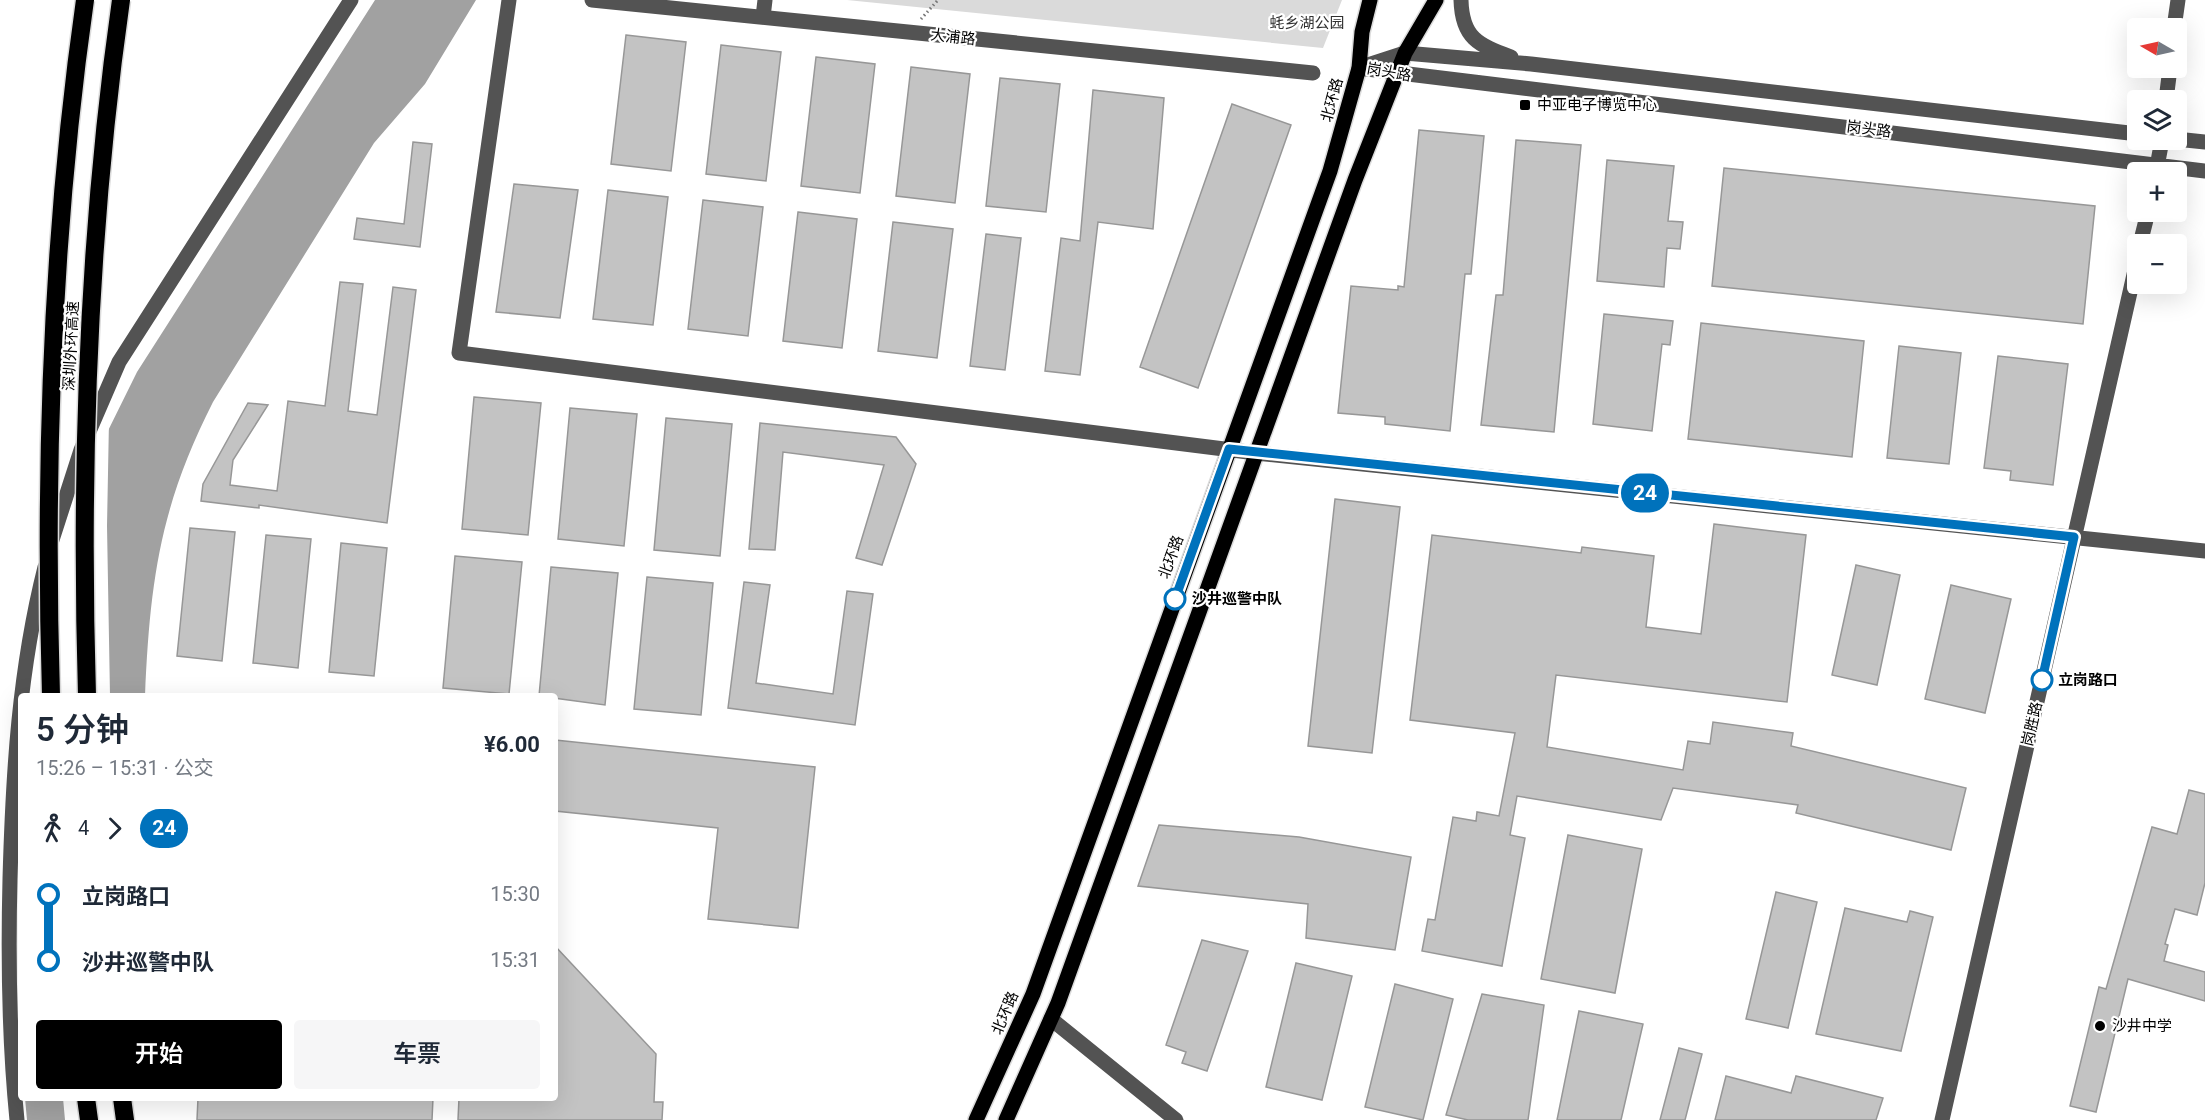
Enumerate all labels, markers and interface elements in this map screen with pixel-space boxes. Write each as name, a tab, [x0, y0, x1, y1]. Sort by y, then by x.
park label: 蚝乡湖公园	[1269, 14, 1345, 32]
north arrow	[2127, 18, 2187, 78]
map controls	[2127, 18, 2187, 294]
street label: 大浦路	[930, 26, 976, 48]
street label: 岗头路	[1365, 59, 1413, 85]
street label: 北环路	[1317, 76, 1347, 124]
button: layers	[2127, 90, 2187, 150]
place label: 中亚电子博览中心	[1537, 96, 1657, 114]
marker: 中亚电子博览中心	[1518, 98, 1532, 112]
street label: 岗头路	[1846, 117, 1892, 141]
button: +	[2127, 162, 2187, 222]
button: −	[2127, 234, 2187, 294]
street label: 深圳外环高速	[60, 301, 82, 391]
line badge: 24	[1618, 474, 1672, 512]
text: 24	[1633, 481, 1657, 505]
street label: 北环路	[1155, 533, 1187, 581]
marker: 沙井巡警中队	[1164, 588, 1186, 610]
place label: 沙井巡警中队	[1192, 590, 1282, 608]
marker: 立岗路口	[2031, 669, 2053, 691]
place label: 立岗路口	[2058, 671, 2118, 689]
street label: 岗胜路	[2018, 700, 2046, 748]
text: 5 分钟	[36, 710, 129, 749]
text: ¥6.00	[484, 732, 540, 757]
text: 15:26 – 15:31 · 公交	[36, 756, 214, 780]
icon: walk	[36, 812, 69, 845]
icon: forward	[98, 812, 131, 845]
text: 4	[78, 816, 89, 840]
text: 24	[152, 816, 176, 840]
text: 15:30	[490, 882, 540, 906]
text: 立岗路口	[82, 884, 170, 909]
text: 15:31	[490, 948, 540, 972]
text: 沙井巡警中队	[82, 950, 214, 975]
street label: 北环路	[988, 989, 1022, 1037]
place label: 沙井中学	[2112, 1017, 2172, 1035]
marker: 沙井中学	[2093, 1019, 2107, 1033]
button: 开始	[36, 1020, 282, 1089]
button: 车票	[294, 1020, 540, 1089]

